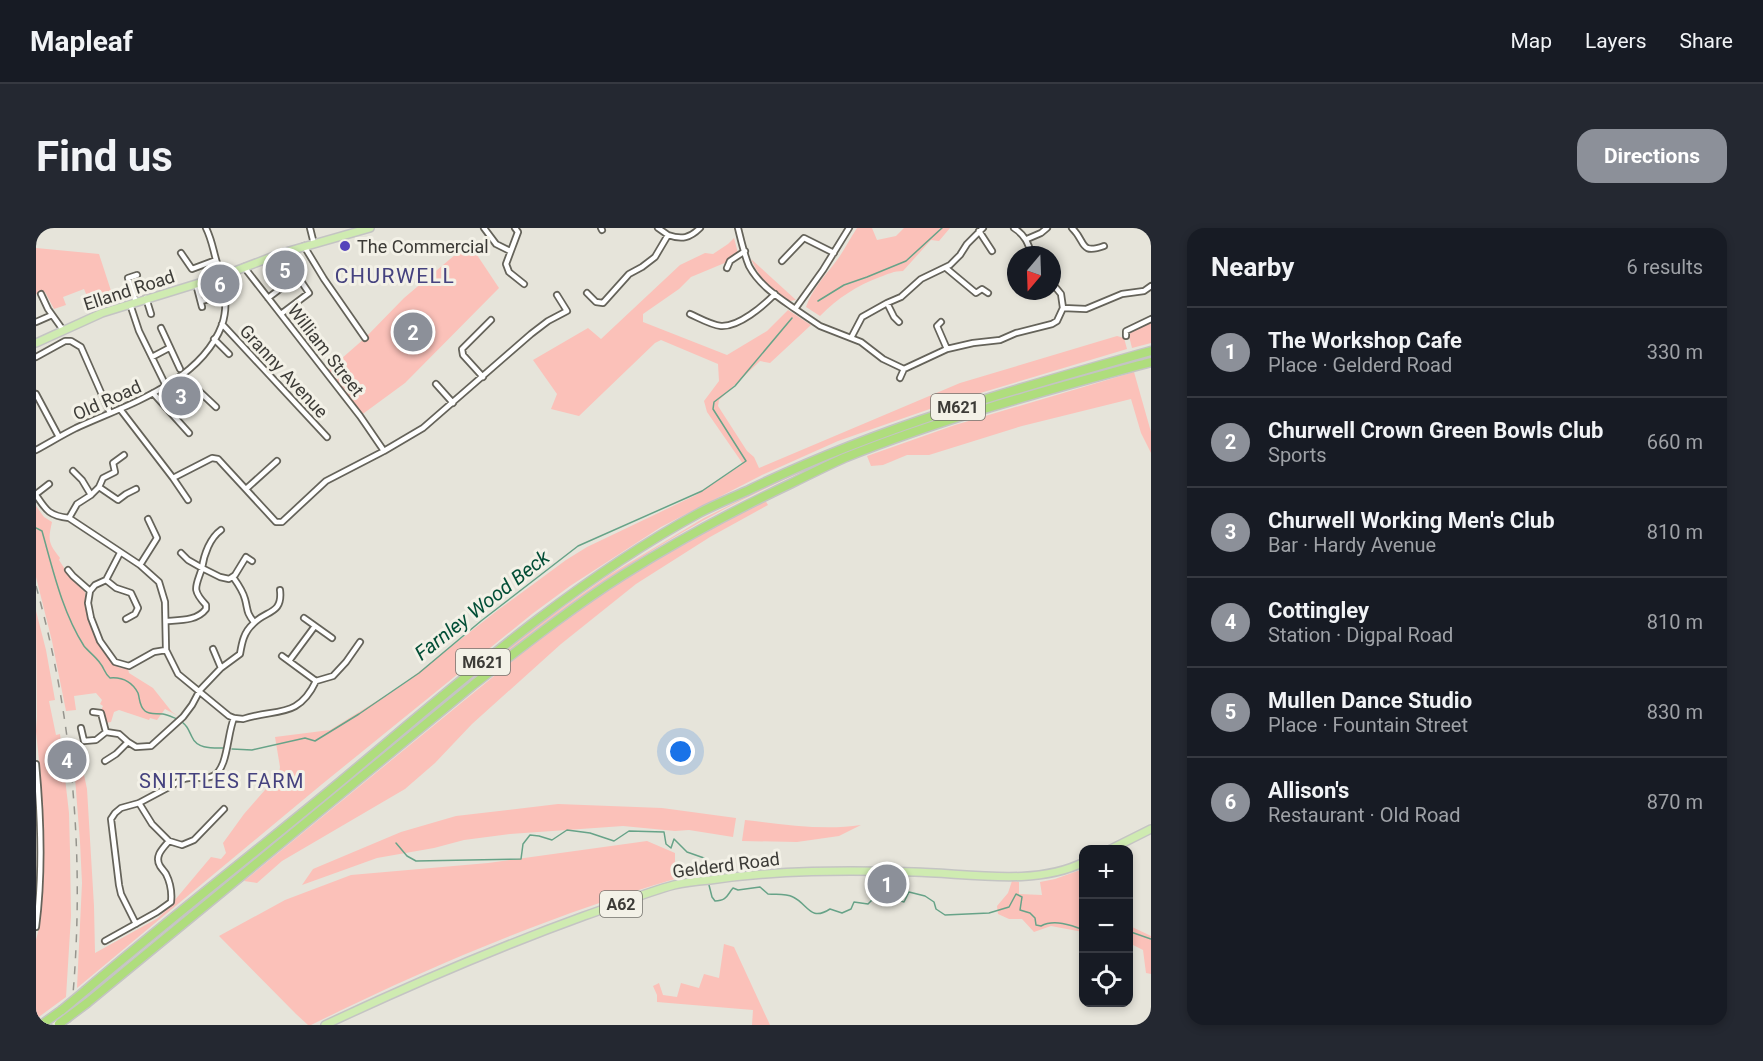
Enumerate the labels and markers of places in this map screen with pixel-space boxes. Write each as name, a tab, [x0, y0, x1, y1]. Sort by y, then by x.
place label: The Commercial	[357, 236, 489, 257]
marker: The Commercial	[338, 239, 352, 253]
pin: 5	[266, 248, 304, 292]
pin: 6	[200, 262, 240, 306]
pin: 2	[394, 310, 433, 354]
pin: 3	[162, 374, 200, 418]
pin: 4	[48, 738, 87, 782]
pin: 1	[868, 862, 906, 906]

